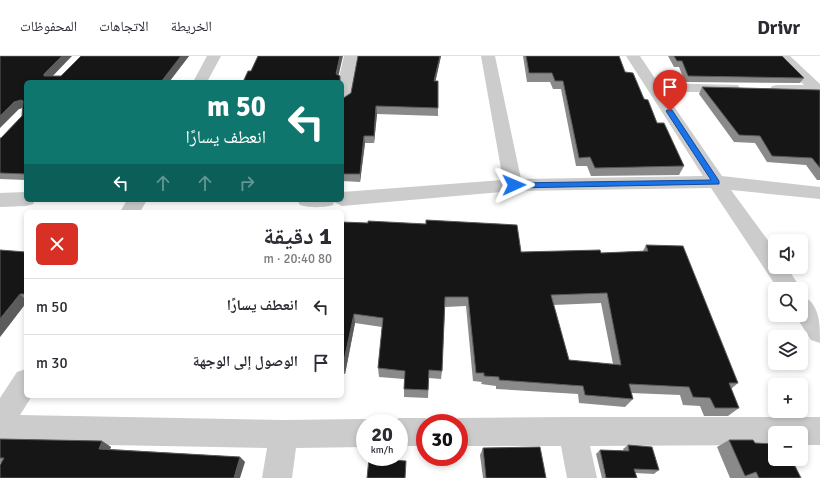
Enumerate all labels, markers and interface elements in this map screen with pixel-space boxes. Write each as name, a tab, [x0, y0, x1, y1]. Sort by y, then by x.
text: Drivr	[757, 16, 800, 40]
text: المحفوظات	[20, 18, 77, 35]
text: الاتجاهات	[99, 18, 149, 35]
text: الخريطة	[171, 18, 212, 35]
pin	[653, 70, 687, 111]
icon: arrive	[659, 76, 681, 98]
text: 50 m	[207, 90, 266, 124]
icon: left	[280, 96, 332, 148]
text: انعطف يسارًا	[185, 126, 266, 148]
position arrow	[493, 164, 535, 206]
icon: left	[110, 172, 132, 194]
icon: ahead	[152, 172, 174, 194]
icon: ahead	[194, 172, 216, 194]
icon: right	[236, 172, 258, 194]
text: 1 دقيقة	[263, 221, 332, 251]
button: close	[36, 223, 78, 265]
map controls	[768, 234, 808, 466]
button: sound	[768, 234, 808, 274]
text: 80 m · 20:40	[263, 251, 332, 267]
button: search	[768, 282, 808, 322]
text: انعطف يسارًا	[227, 296, 298, 314]
icon: left	[310, 296, 332, 318]
text: 50 m	[36, 298, 67, 316]
button: layers	[768, 330, 808, 370]
text: الوصول إلى الوجهة	[193, 352, 298, 370]
icon: arrive	[310, 352, 332, 374]
text: 30 m	[36, 354, 67, 372]
button: +	[768, 378, 808, 418]
speed limit sign: 30	[416, 414, 468, 466]
text: 20	[371, 422, 393, 447]
button: −	[768, 426, 808, 466]
text: km/h	[371, 444, 393, 456]

